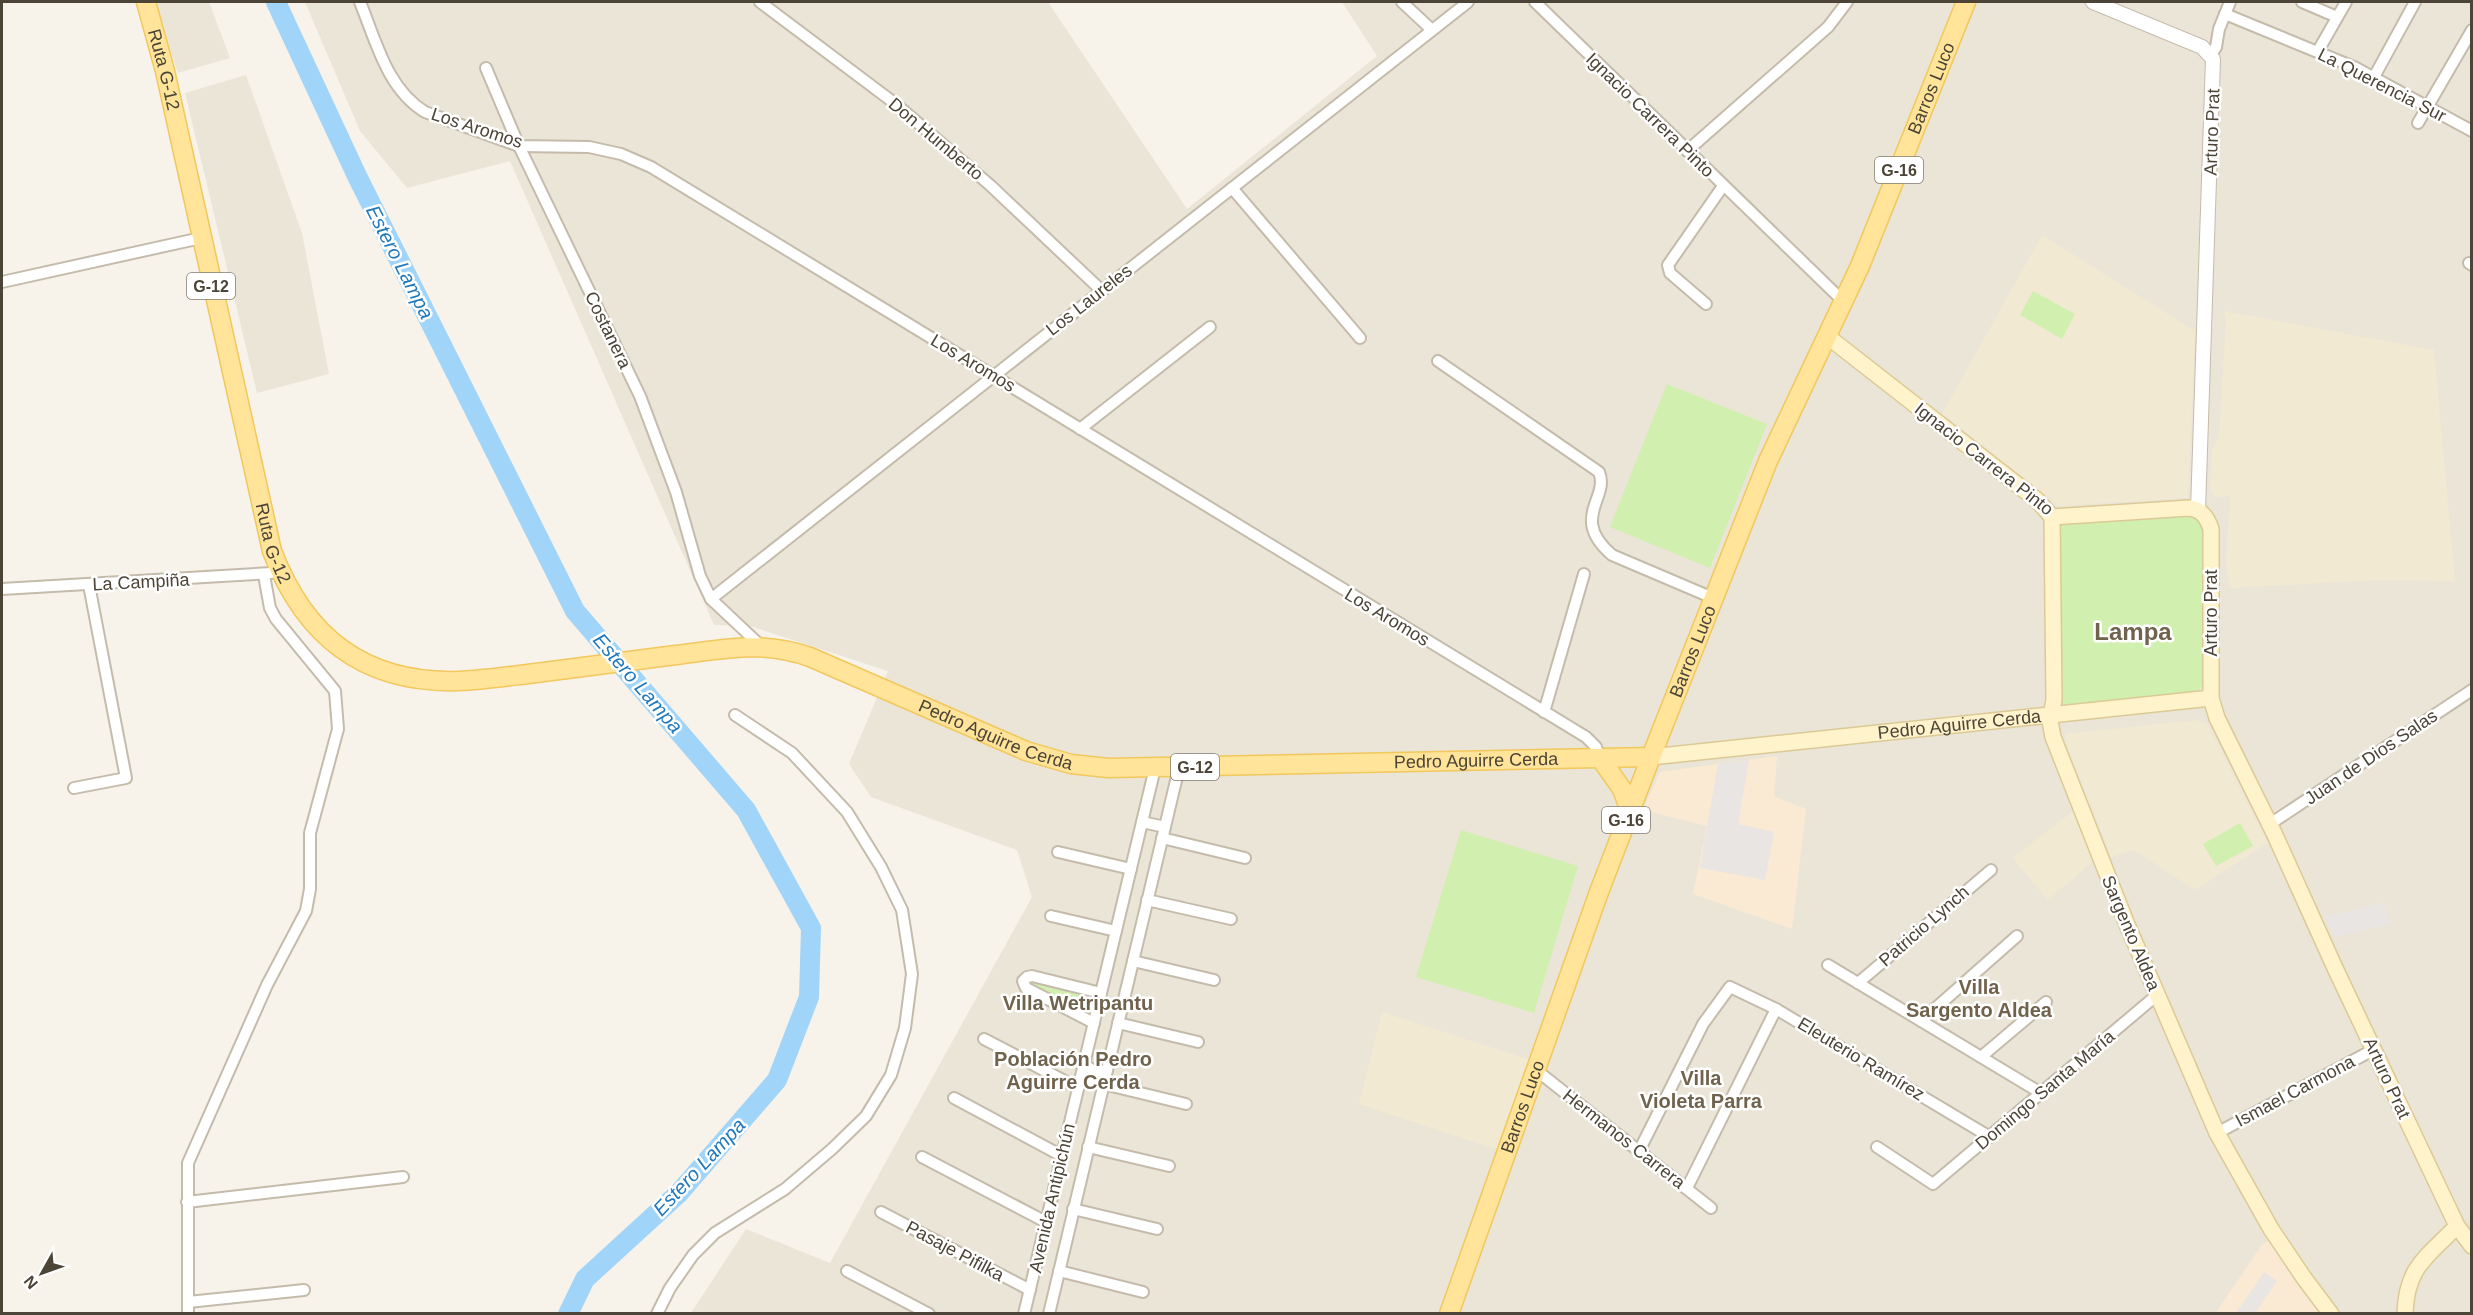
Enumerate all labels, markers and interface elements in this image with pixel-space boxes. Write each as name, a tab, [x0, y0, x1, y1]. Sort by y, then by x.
street label: Ruta G-12	[144, 27, 183, 112]
street label: Barros Luco	[1904, 39, 1959, 137]
street label: La Querencia Sur	[2315, 44, 2449, 126]
street label: Ignacio Carrera Pinto	[1582, 49, 1718, 181]
street label: Arturo Prat	[2200, 88, 2224, 176]
street label: Don Humberto	[885, 94, 987, 184]
street label: Los Aromos	[429, 104, 525, 152]
road number: G-16	[1875, 157, 1923, 183]
water label: Estero Lampa	[362, 202, 438, 322]
street label: Los Laureles	[1042, 260, 1136, 340]
road number: G-12	[187, 273, 235, 299]
street label: Costanera	[581, 288, 636, 373]
street label: Los Aromos	[927, 330, 1019, 396]
street label: Ignacio Carrera Pinto	[1911, 399, 2057, 519]
street label: Ruta G-12	[252, 501, 295, 587]
street label: La Campiña	[92, 569, 191, 595]
street label: Arturo Prat	[2201, 569, 2221, 657]
street label: Los Aromos	[1341, 584, 1433, 650]
street label: Barros Luco	[1666, 603, 1720, 700]
district label: Lampa	[2094, 618, 2172, 645]
water label: Estero Lampa	[589, 629, 687, 737]
street label: Pedro Aguirre Cerda	[916, 696, 1076, 774]
street label: Juan de Dios Salas	[2301, 705, 2441, 809]
street label: Pedro Aguirre Cerda	[1877, 706, 2043, 743]
street label: Pedro Aguirre Cerda	[1394, 749, 1559, 772]
road number: G-12	[1171, 754, 1219, 780]
road number: G-16	[1602, 807, 1650, 833]
street label: Sargento Aldea	[2098, 872, 2165, 994]
street label: Patricio Lynch	[1875, 882, 1973, 970]
district label: Villa Sargento Aldea	[1906, 976, 2053, 1021]
district label: Villa Wetripantu	[1003, 992, 1153, 1014]
street label: Eleuterio Ramírez	[1794, 1013, 1928, 1105]
street label: Domingo Santa María	[1972, 1025, 2119, 1154]
street label: Arturo Prat	[2360, 1034, 2414, 1122]
district label: Población Pedro Aguirre Cerda	[994, 1048, 1152, 1093]
street label: Ismael Carmona	[2232, 1051, 2359, 1131]
street label: Barros Luco	[1497, 1058, 1548, 1156]
district label: Villa Violeta Parra	[1640, 1067, 1763, 1112]
street label: Hermanos Carrera	[1559, 1085, 1690, 1193]
water label: Estero Lampa	[648, 1114, 750, 1220]
street label: Avenida Antipichún	[1025, 1121, 1079, 1275]
street label: Pasaje Pifilka	[903, 1217, 1008, 1286]
north arrow	[12, 1243, 72, 1303]
text: N	[21, 1272, 41, 1292]

